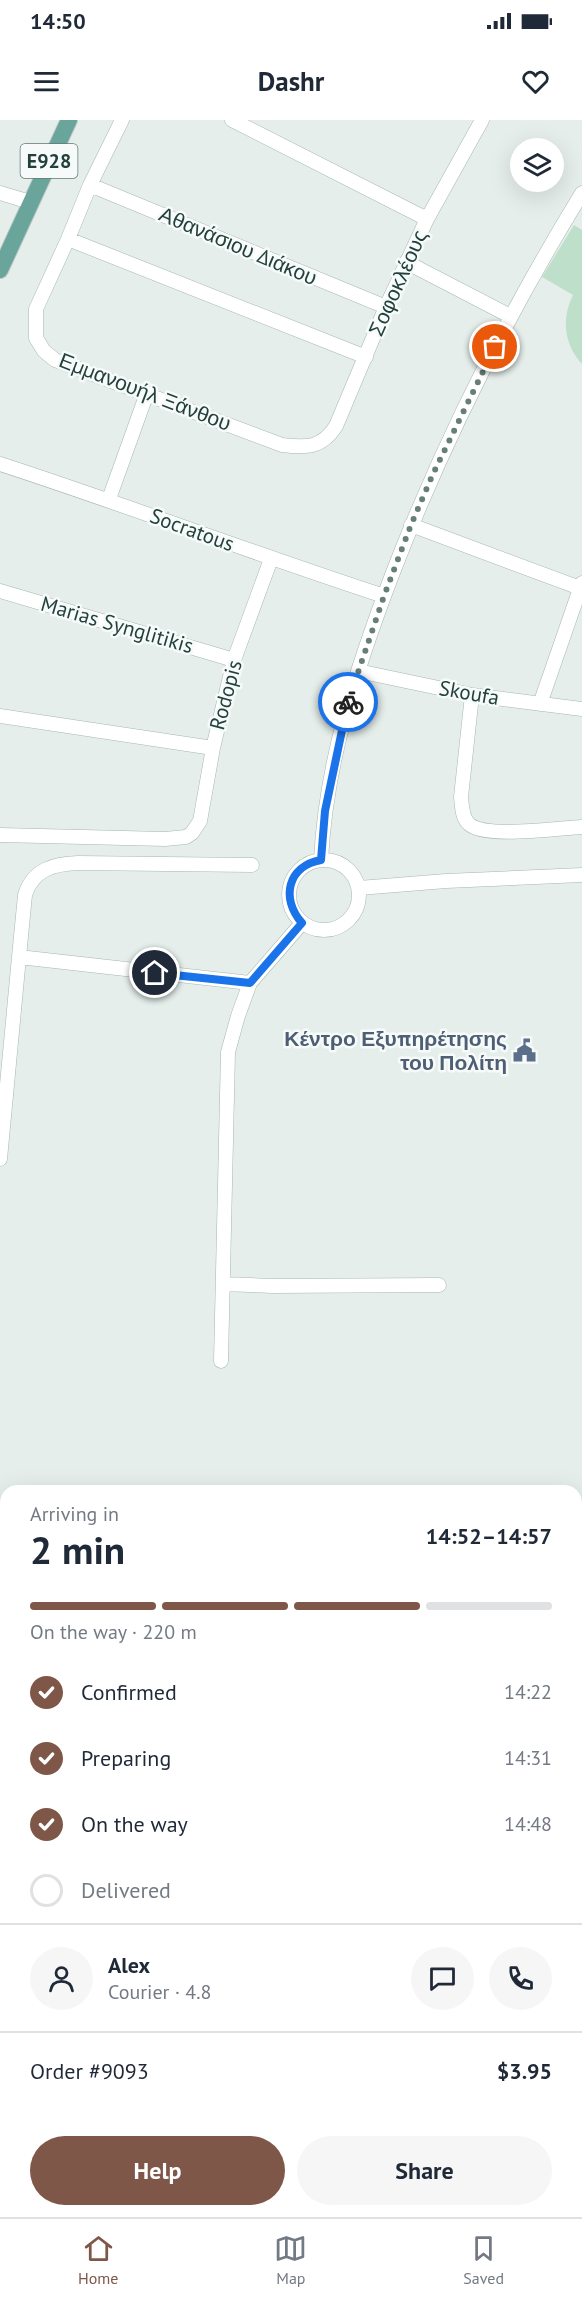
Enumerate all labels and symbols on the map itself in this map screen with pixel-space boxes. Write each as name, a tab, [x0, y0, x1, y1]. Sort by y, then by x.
road number: E928	[20, 144, 78, 178]
street label: Αθανάσιου Διάκου	[155, 200, 321, 291]
street label: Σοφοκλέους	[362, 225, 433, 340]
pin	[469, 321, 520, 372]
street label: Εμμανουήλ Ξάνθου	[55, 346, 235, 437]
street label: Socratous	[146, 502, 238, 557]
street label: Marias Synglitikis	[38, 590, 197, 659]
street label: Rodopis	[203, 657, 248, 733]
courier	[318, 672, 378, 732]
street label: Skoufa	[437, 674, 501, 711]
pin	[129, 947, 180, 998]
place label: Κέντρο Εξυπηρέτησης του Πολίτη	[284, 1025, 507, 1076]
public building icon: Κέντρο Εξυπηρέτησης του Πολίτη	[512, 1038, 538, 1064]

